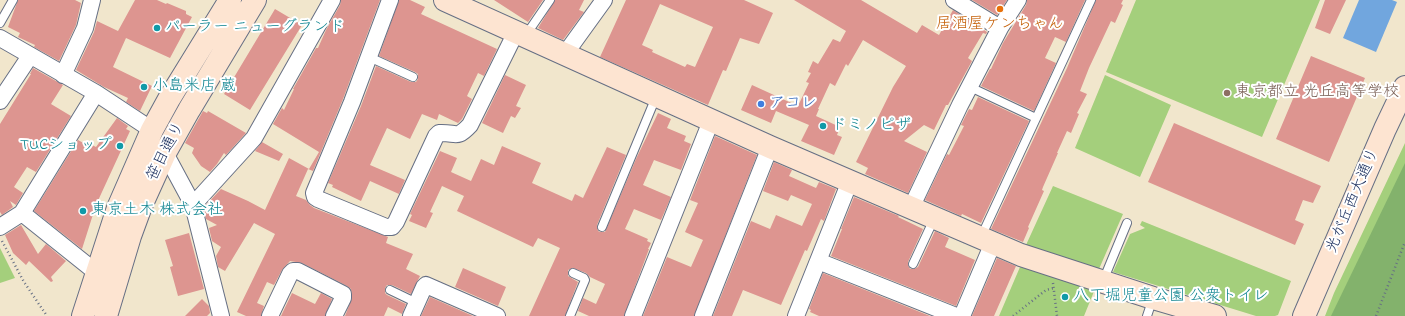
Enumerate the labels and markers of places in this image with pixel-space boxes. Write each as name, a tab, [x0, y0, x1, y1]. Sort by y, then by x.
marker: 居酒屋ケンちゃん	[995, 4, 1005, 14]
place label: 居酒屋ケンちゃん	[936, 15, 1064, 35]
place label: パーラー ニューグランド	[165, 18, 345, 38]
marker: パーラー ニューグランド	[152, 23, 162, 33]
place label: 小島米店 蔵	[152, 77, 236, 97]
marker: 小島米店 蔵	[139, 82, 149, 92]
place label: 東京都立 光丘高等学校	[1235, 83, 1399, 103]
marker: 東京都立 光丘高等学校	[1222, 88, 1232, 98]
place label: アコレ	[769, 94, 817, 114]
marker: アコレ	[756, 99, 766, 109]
place label: ドミノピザ	[831, 116, 911, 136]
marker: ドミノピザ	[818, 121, 828, 131]
place label: TUCショップ	[20, 136, 112, 156]
marker: TUCショップ	[115, 141, 125, 151]
place label: 東京土木 株式会社	[91, 201, 223, 221]
marker: 東京土木 株式会社	[78, 206, 88, 216]
place label: 八丁堀児童公園 公衆トイレ	[1073, 287, 1269, 307]
marker: 八丁堀児童公園 公衆トイレ	[1060, 292, 1070, 302]

